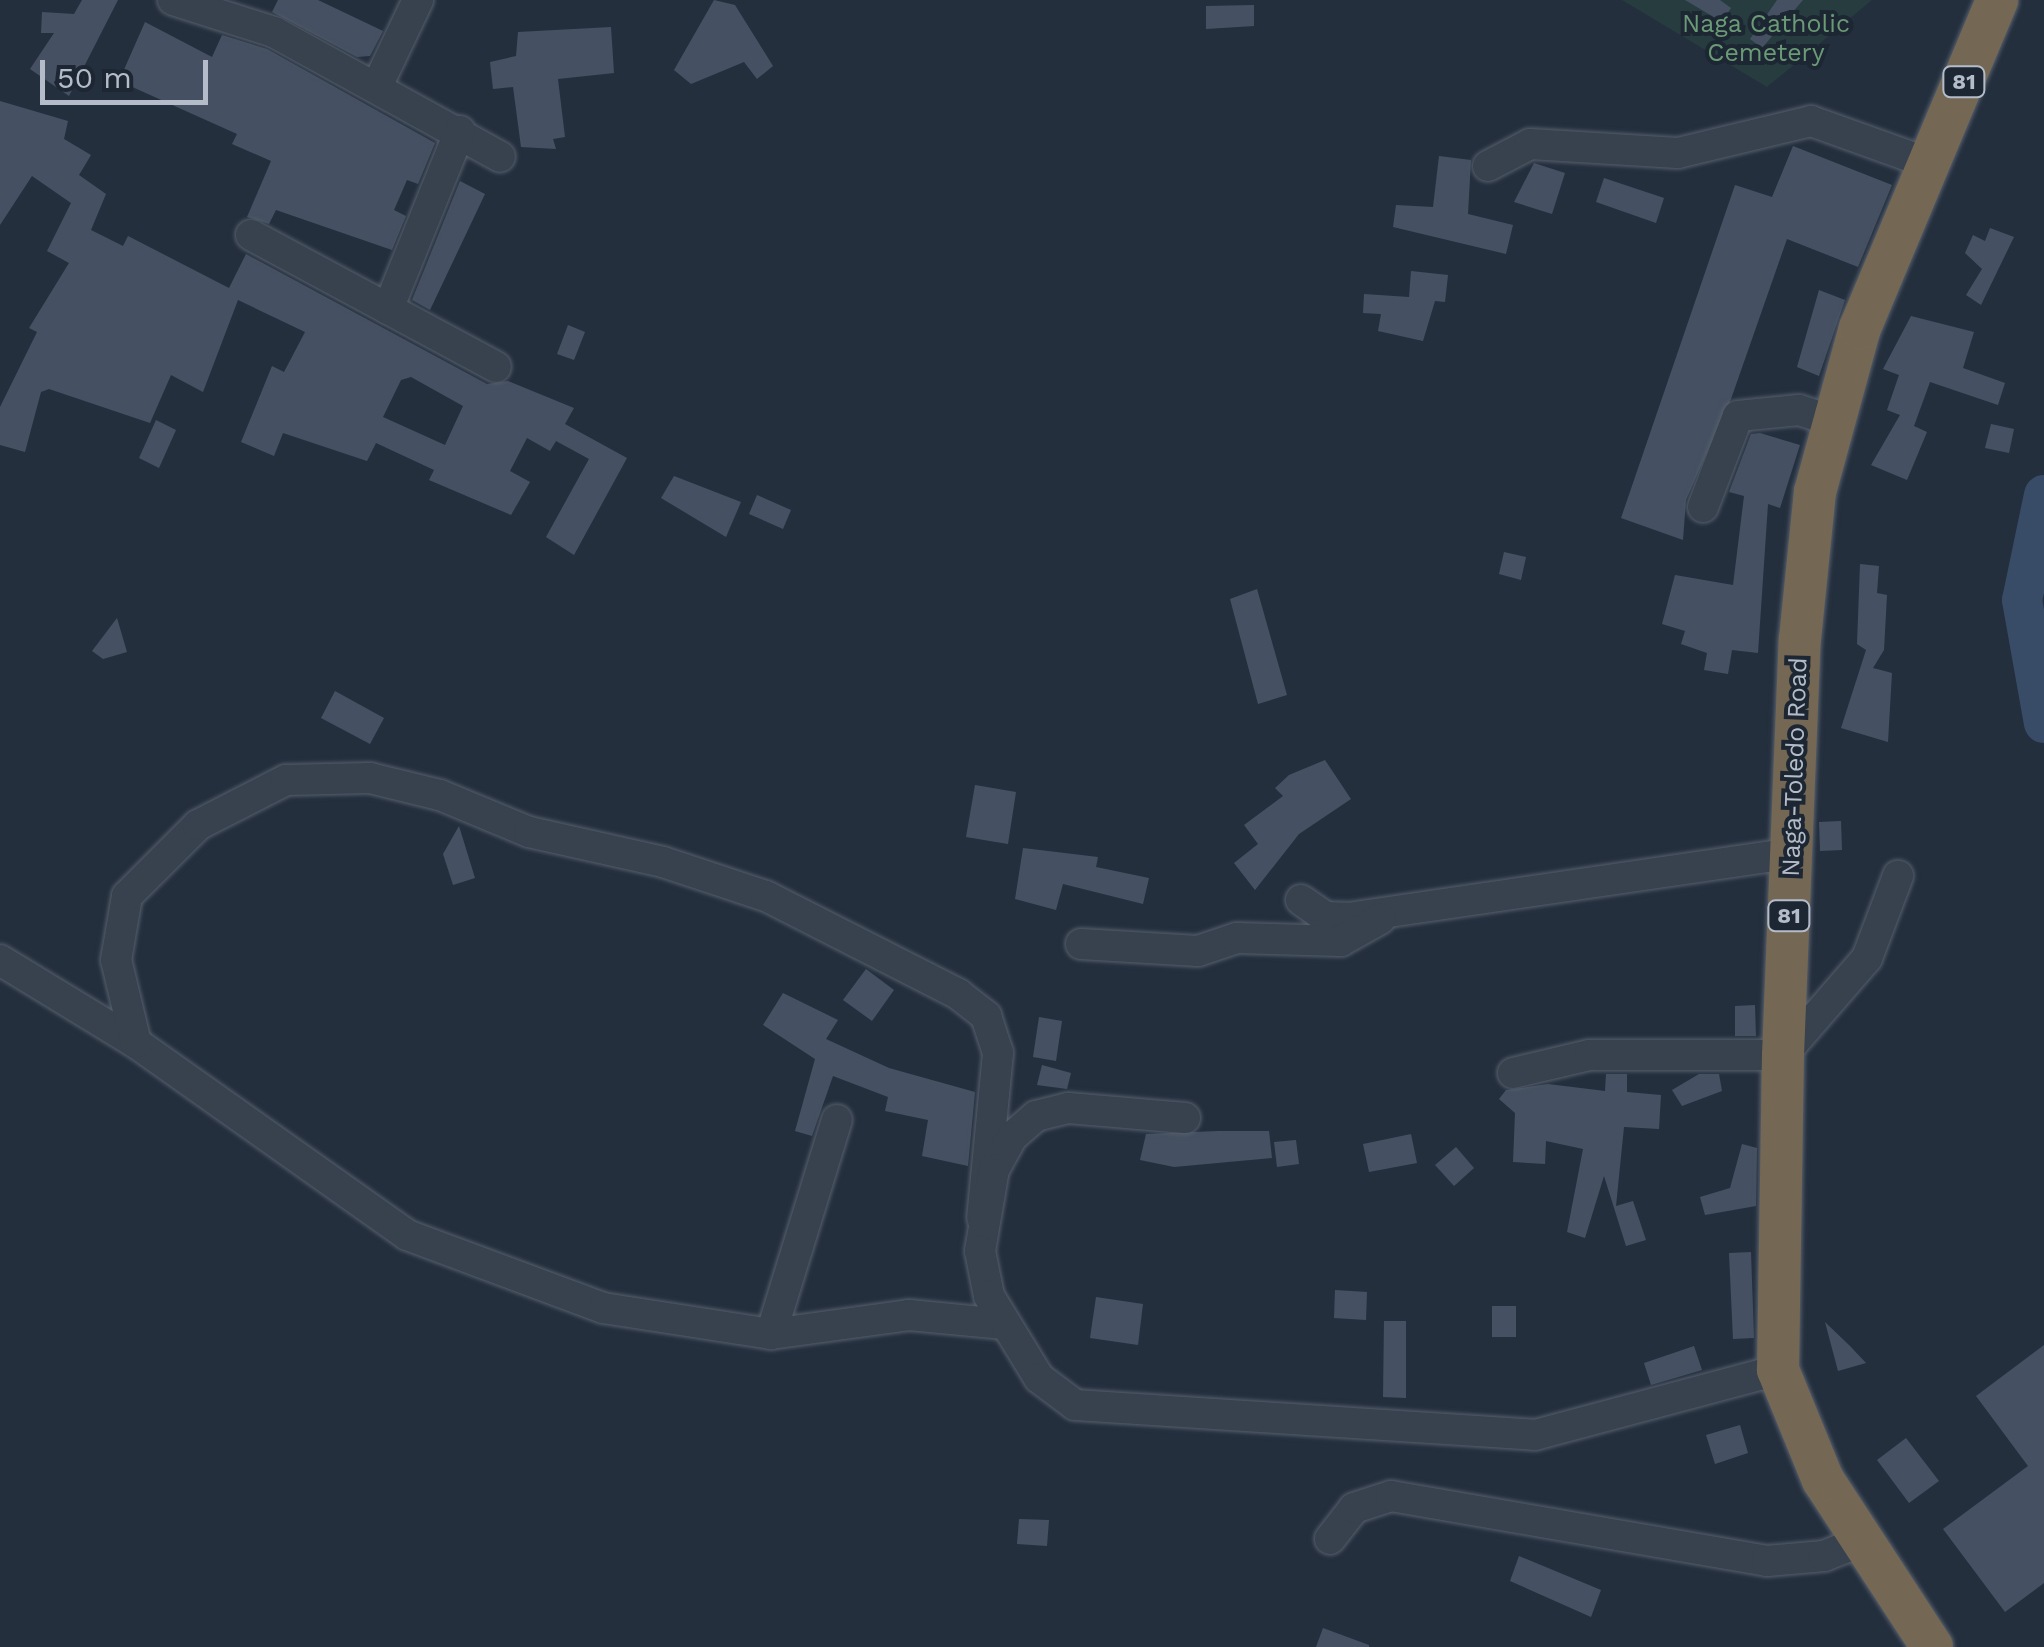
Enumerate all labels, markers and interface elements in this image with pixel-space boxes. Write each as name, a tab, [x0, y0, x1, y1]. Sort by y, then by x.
park label: Naga Catholic Cemetery	[1682, 10, 1850, 69]
scale bar	[45, 40, 212, 102]
text: 50 m	[57, 60, 132, 95]
road number: 81	[1942, 65, 1986, 99]
street label: Naga-Toledo Road	[1776, 657, 1814, 877]
road number: 81	[1766, 899, 1812, 933]

